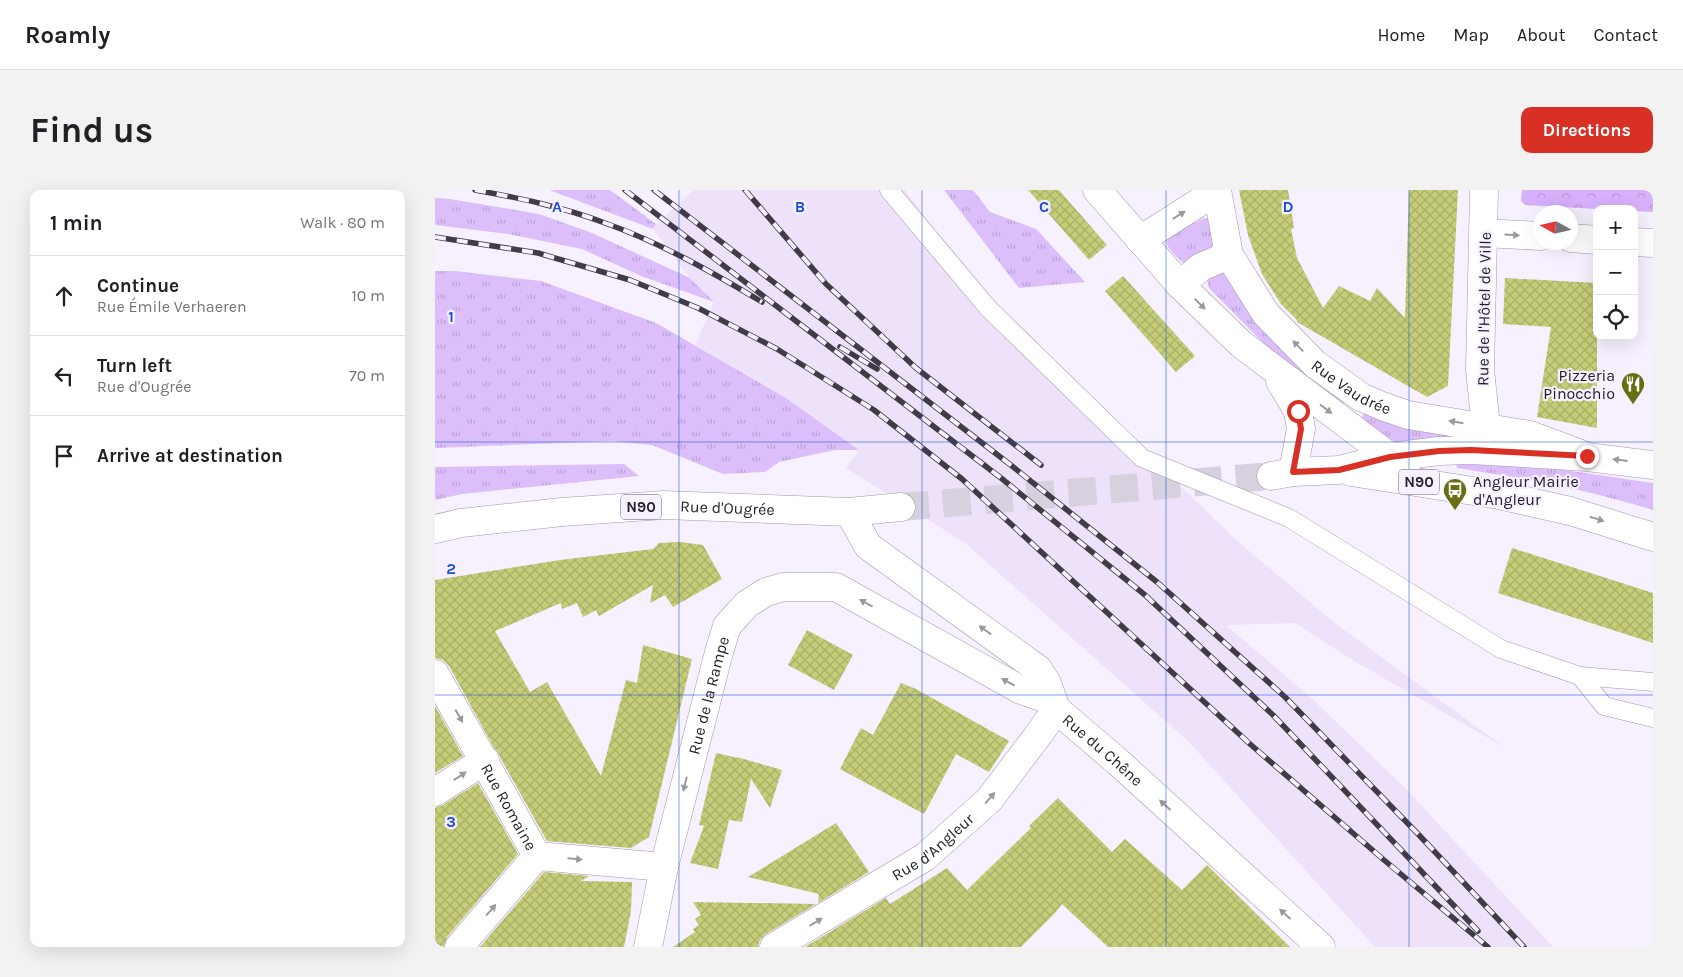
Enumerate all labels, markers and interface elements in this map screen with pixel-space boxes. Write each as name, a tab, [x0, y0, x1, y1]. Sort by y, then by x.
text: Roamly	[25, 21, 110, 49]
text: Home	[1377, 24, 1425, 46]
text: Map	[1453, 24, 1489, 46]
text: About	[1517, 24, 1566, 46]
text: Contact	[1594, 24, 1658, 46]
button: Directions	[1521, 107, 1653, 153]
text: Find us	[30, 110, 153, 151]
text: A	[552, 197, 562, 216]
text: B	[795, 197, 805, 216]
text: C	[1039, 197, 1049, 216]
text: D	[1283, 197, 1294, 216]
north arrow	[1533, 205, 1578, 250]
map controls	[1593, 205, 1638, 340]
button: +	[1593, 205, 1638, 250]
text: 1 min	[50, 211, 103, 235]
one-way arrow	[1172, 211, 1185, 220]
text: Walk · 80 m	[300, 213, 385, 232]
one-way arrow	[1505, 231, 1521, 239]
street label: Rue de l'Hôtel de Ville	[1473, 232, 1495, 386]
button: −	[1593, 250, 1638, 295]
text: Continue	[97, 275, 179, 297]
icon: ahead	[50, 282, 78, 310]
text: 10 m	[351, 286, 385, 305]
button: locate	[1593, 295, 1638, 340]
text: Rue Émile Verhaeren	[97, 297, 247, 316]
one-way arrow	[1194, 298, 1206, 310]
text: 1	[448, 307, 454, 326]
one-way arrow	[1292, 340, 1304, 352]
text: Turn left	[97, 355, 172, 377]
street label: Rue Vaudrée	[1308, 355, 1394, 418]
icon: left	[50, 362, 78, 390]
text: 70 m	[349, 366, 385, 385]
place label: Pizzeria Pinocchio	[1543, 366, 1615, 403]
restaurant icon: Pizzeria Pinocchio	[1620, 371, 1646, 405]
text: Rue d'Ougrée	[97, 377, 191, 396]
route start	[1287, 400, 1310, 423]
one-way arrow	[1319, 404, 1333, 414]
one-way arrow	[1447, 418, 1463, 426]
icon: arrive	[50, 442, 78, 470]
text: Arrive at destination	[97, 445, 283, 467]
route end	[1576, 445, 1599, 468]
one-way arrow	[1612, 456, 1628, 464]
road number: N90	[1399, 470, 1439, 494]
place label: Angleur Mairie d'Angleur	[1473, 472, 1579, 509]
bus stop icon: Angleur Mairie d'Angleur	[1442, 477, 1468, 511]
road number: N90	[621, 494, 661, 520]
street label: Rue d'Ougrée	[680, 496, 775, 519]
one-way arrow	[1590, 516, 1605, 524]
text: 2	[446, 559, 456, 578]
one-way arrow	[859, 599, 872, 608]
one-way arrow	[979, 625, 992, 636]
street label: Rue de la Rampe	[684, 634, 733, 756]
one-way arrow	[1001, 678, 1014, 687]
one-way arrow	[455, 710, 464, 723]
street label: Rue du Chêne	[1059, 710, 1147, 790]
street label: Rue Romaine	[477, 760, 541, 853]
one-way arrow	[453, 771, 467, 781]
one-way arrow	[681, 776, 689, 791]
one-way arrow	[985, 792, 996, 805]
one-way arrow	[1160, 799, 1172, 811]
street label: Rue d'Angleur	[888, 809, 978, 884]
text: 3	[446, 812, 456, 831]
one-way arrow	[567, 856, 583, 864]
one-way arrow	[485, 904, 496, 916]
one-way arrow	[1280, 908, 1292, 920]
one-way arrow	[810, 918, 823, 927]

